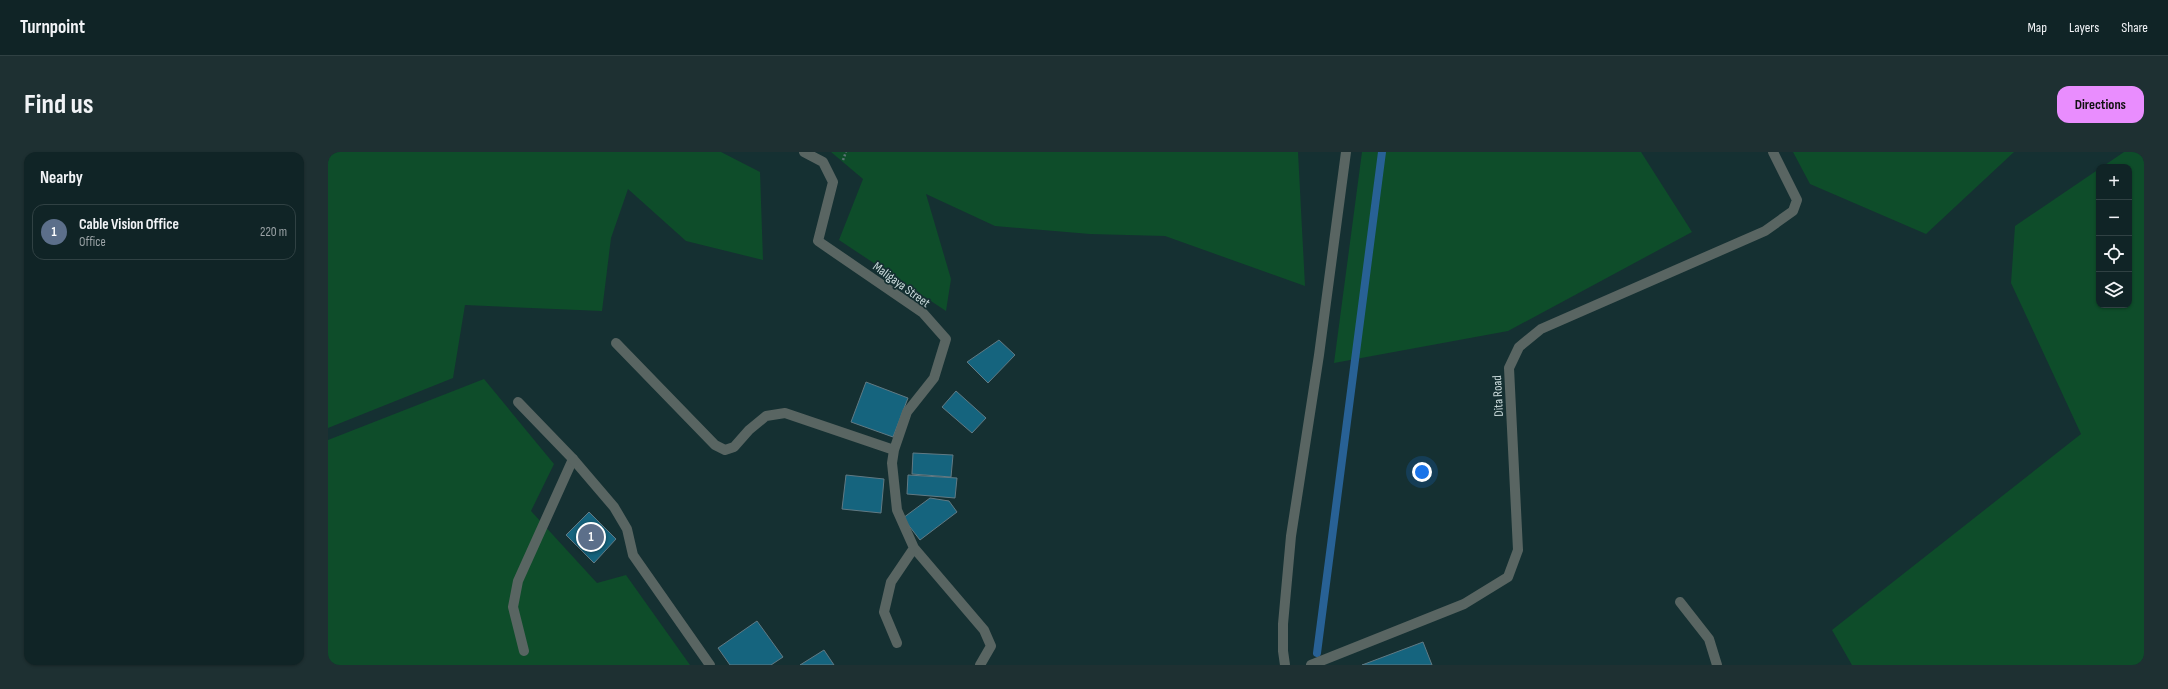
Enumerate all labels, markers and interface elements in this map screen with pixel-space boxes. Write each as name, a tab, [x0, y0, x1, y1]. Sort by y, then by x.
text: Turnpoint	[20, 16, 85, 39]
text: Map	[2027, 19, 2047, 36]
text: Layers	[2069, 19, 2099, 36]
text: Share	[2121, 19, 2148, 36]
button: Directions	[2057, 86, 2144, 123]
text: Find us	[24, 88, 93, 121]
map controls	[2096, 164, 2132, 308]
button: +	[2096, 164, 2132, 200]
text: Nearby	[40, 168, 83, 188]
button: −	[2096, 200, 2132, 236]
text: Cable Vision Office	[79, 215, 179, 234]
text: 1	[51, 224, 57, 240]
text: 220 m	[260, 224, 287, 240]
text: Office	[79, 234, 106, 250]
button: locate	[2096, 236, 2132, 272]
street label: Maligaya Street	[870, 259, 933, 311]
button: layers	[2096, 272, 2132, 308]
street label: Dita Road	[1489, 375, 1507, 417]
your location	[1412, 462, 1432, 482]
pin: 1	[578, 522, 604, 552]

